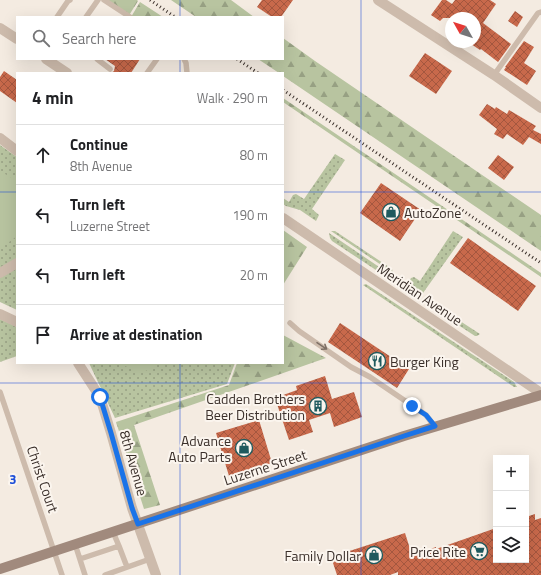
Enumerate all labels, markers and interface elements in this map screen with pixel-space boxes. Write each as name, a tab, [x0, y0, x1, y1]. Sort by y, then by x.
north arrow	[445, 12, 481, 48]
search box	[16, 16, 284, 60]
icon: search	[30, 27, 52, 49]
text: Search here	[62, 27, 136, 50]
text: 4 min	[32, 85, 73, 111]
text: Walk · 290 m	[197, 88, 268, 108]
text: Continue	[70, 133, 128, 156]
icon: ahead	[32, 144, 54, 166]
text: 80 m	[240, 145, 268, 165]
text: 8th Avenue	[70, 156, 132, 176]
text: Turn left	[70, 193, 125, 216]
shop icon: AutoZone	[381, 202, 401, 222]
place label: AutoZone	[404, 202, 461, 223]
icon: left	[32, 204, 54, 226]
text: 190 m	[232, 205, 268, 225]
text: Luzerne Street	[70, 216, 150, 236]
street label: Meridian Avenue	[373, 258, 467, 330]
text: Turn left	[70, 263, 125, 286]
icon: left	[32, 264, 54, 286]
text: 20 m	[240, 265, 268, 285]
text: Arrive at destination	[70, 323, 203, 346]
icon: arrive	[32, 324, 54, 346]
one-way arrow	[316, 342, 327, 350]
restaurant icon: Burger King	[367, 351, 387, 371]
place label: Burger King	[390, 351, 459, 372]
route start	[91, 388, 109, 406]
place label: Cadden Brothers Beer Distribution	[205, 388, 305, 425]
building icon: Cadden Brothers Beer Distribution	[308, 396, 328, 416]
route end	[403, 397, 421, 415]
street label: 8th Avenue	[115, 428, 153, 498]
place label: Advance Auto Parts	[168, 430, 231, 467]
shop icon: Advance Auto Parts	[234, 438, 254, 458]
street label: Christ Court	[22, 443, 64, 515]
street label: Luzerne Street	[221, 444, 309, 490]
map controls	[493, 455, 529, 563]
button: +	[493, 455, 529, 491]
text: 3	[9, 469, 17, 489]
button: −	[493, 491, 529, 527]
button: layers	[493, 527, 529, 563]
place label: Price Rite	[410, 541, 466, 562]
supermarket icon: Price Rite	[469, 541, 489, 561]
place label: Family Dollar	[284, 545, 361, 566]
shop icon: Family Dollar	[364, 545, 384, 565]

